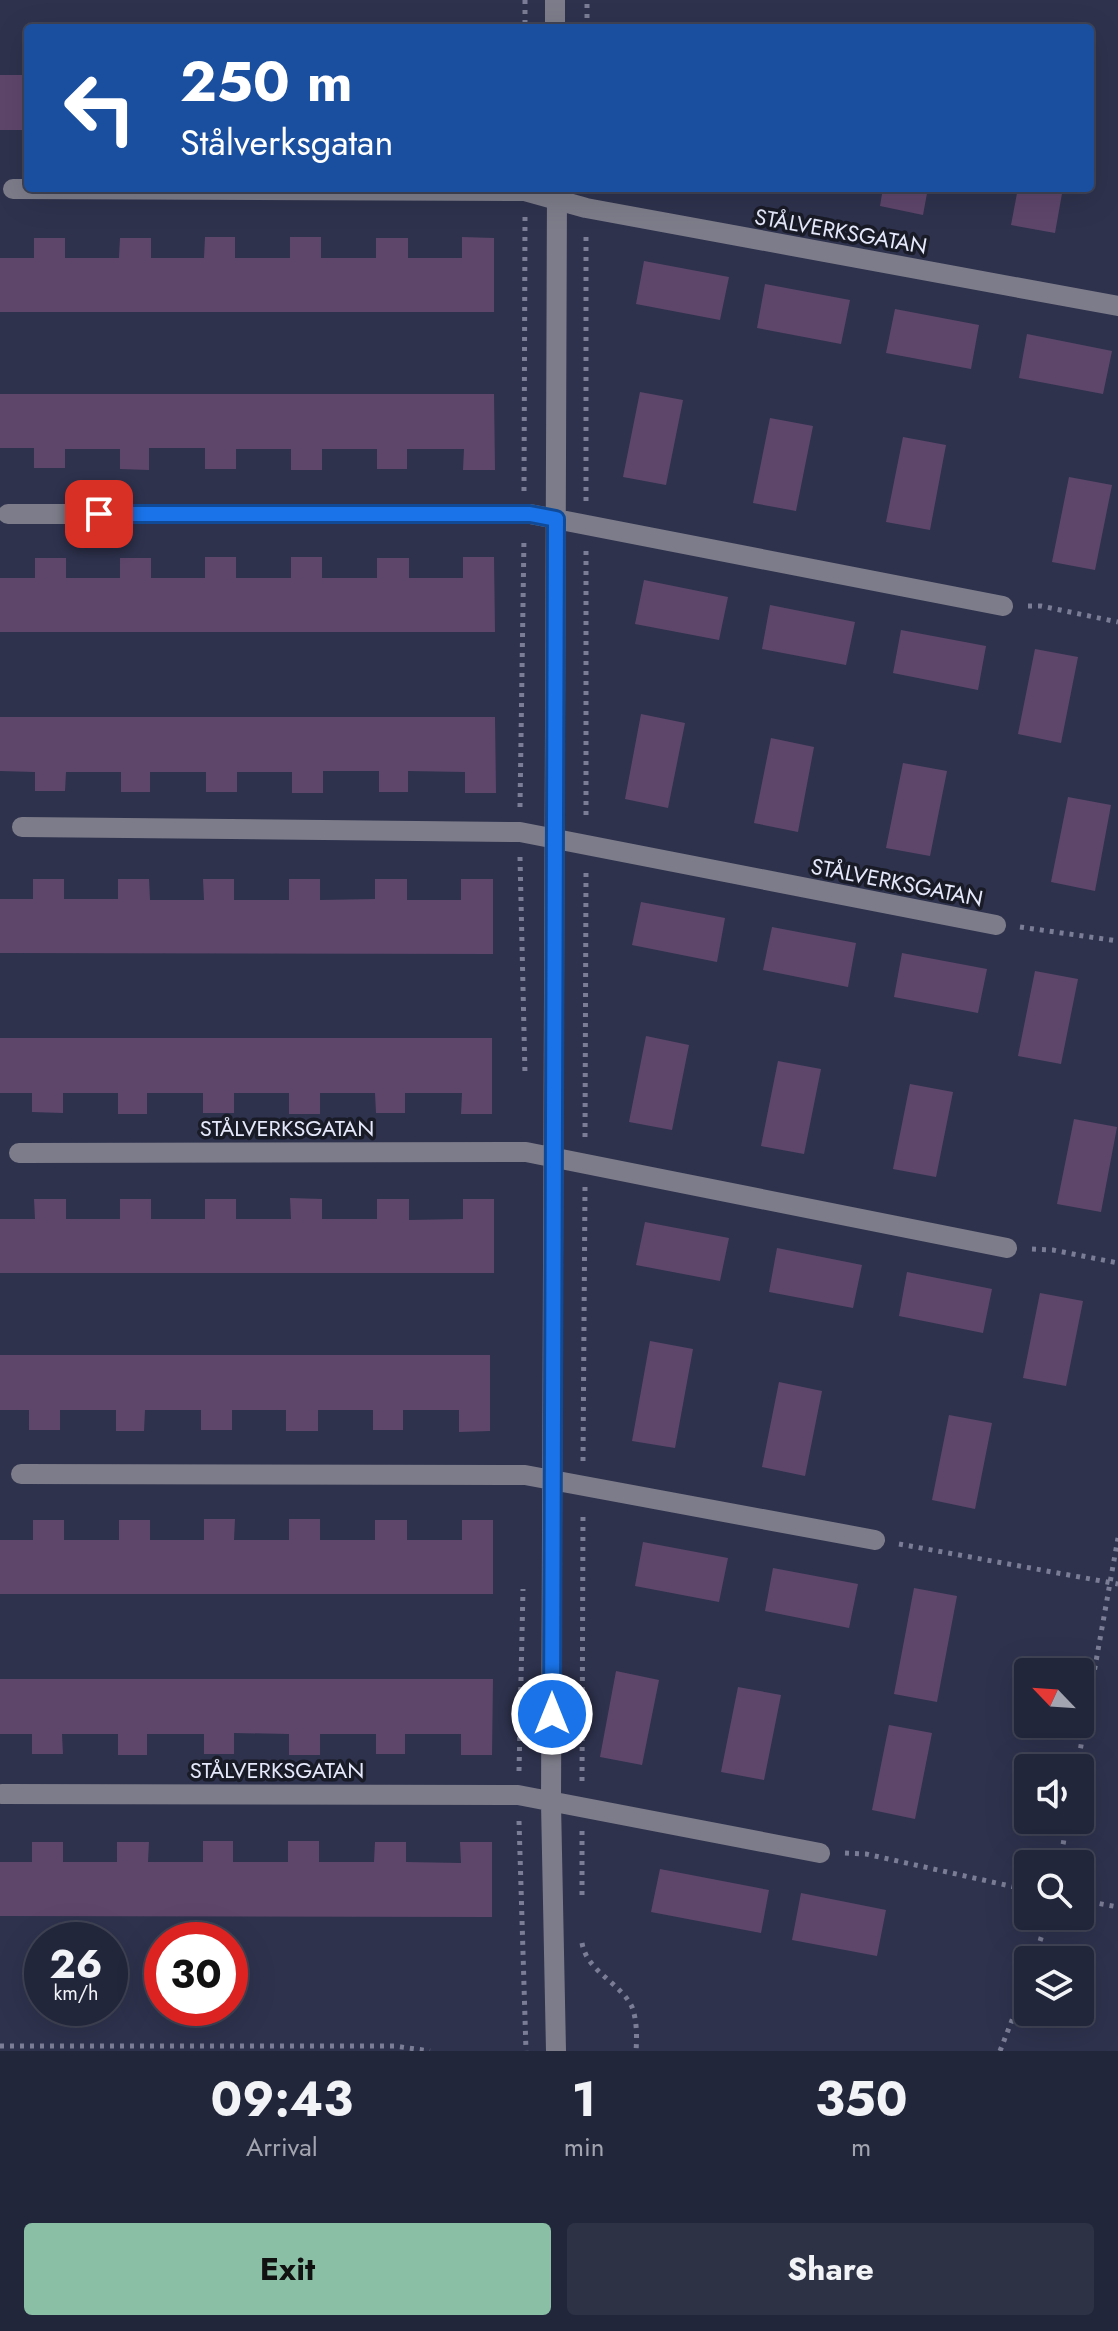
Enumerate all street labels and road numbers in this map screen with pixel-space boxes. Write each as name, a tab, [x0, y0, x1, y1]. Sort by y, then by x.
street label: STÅLVERKSGATAN	[752, 200, 930, 262]
street label: STÅLVERKSGATAN	[808, 850, 986, 914]
street label: STÅLVERKSGATAN	[200, 1112, 374, 1144]
street label: STÅLVERKSGATAN	[190, 1754, 364, 1786]

